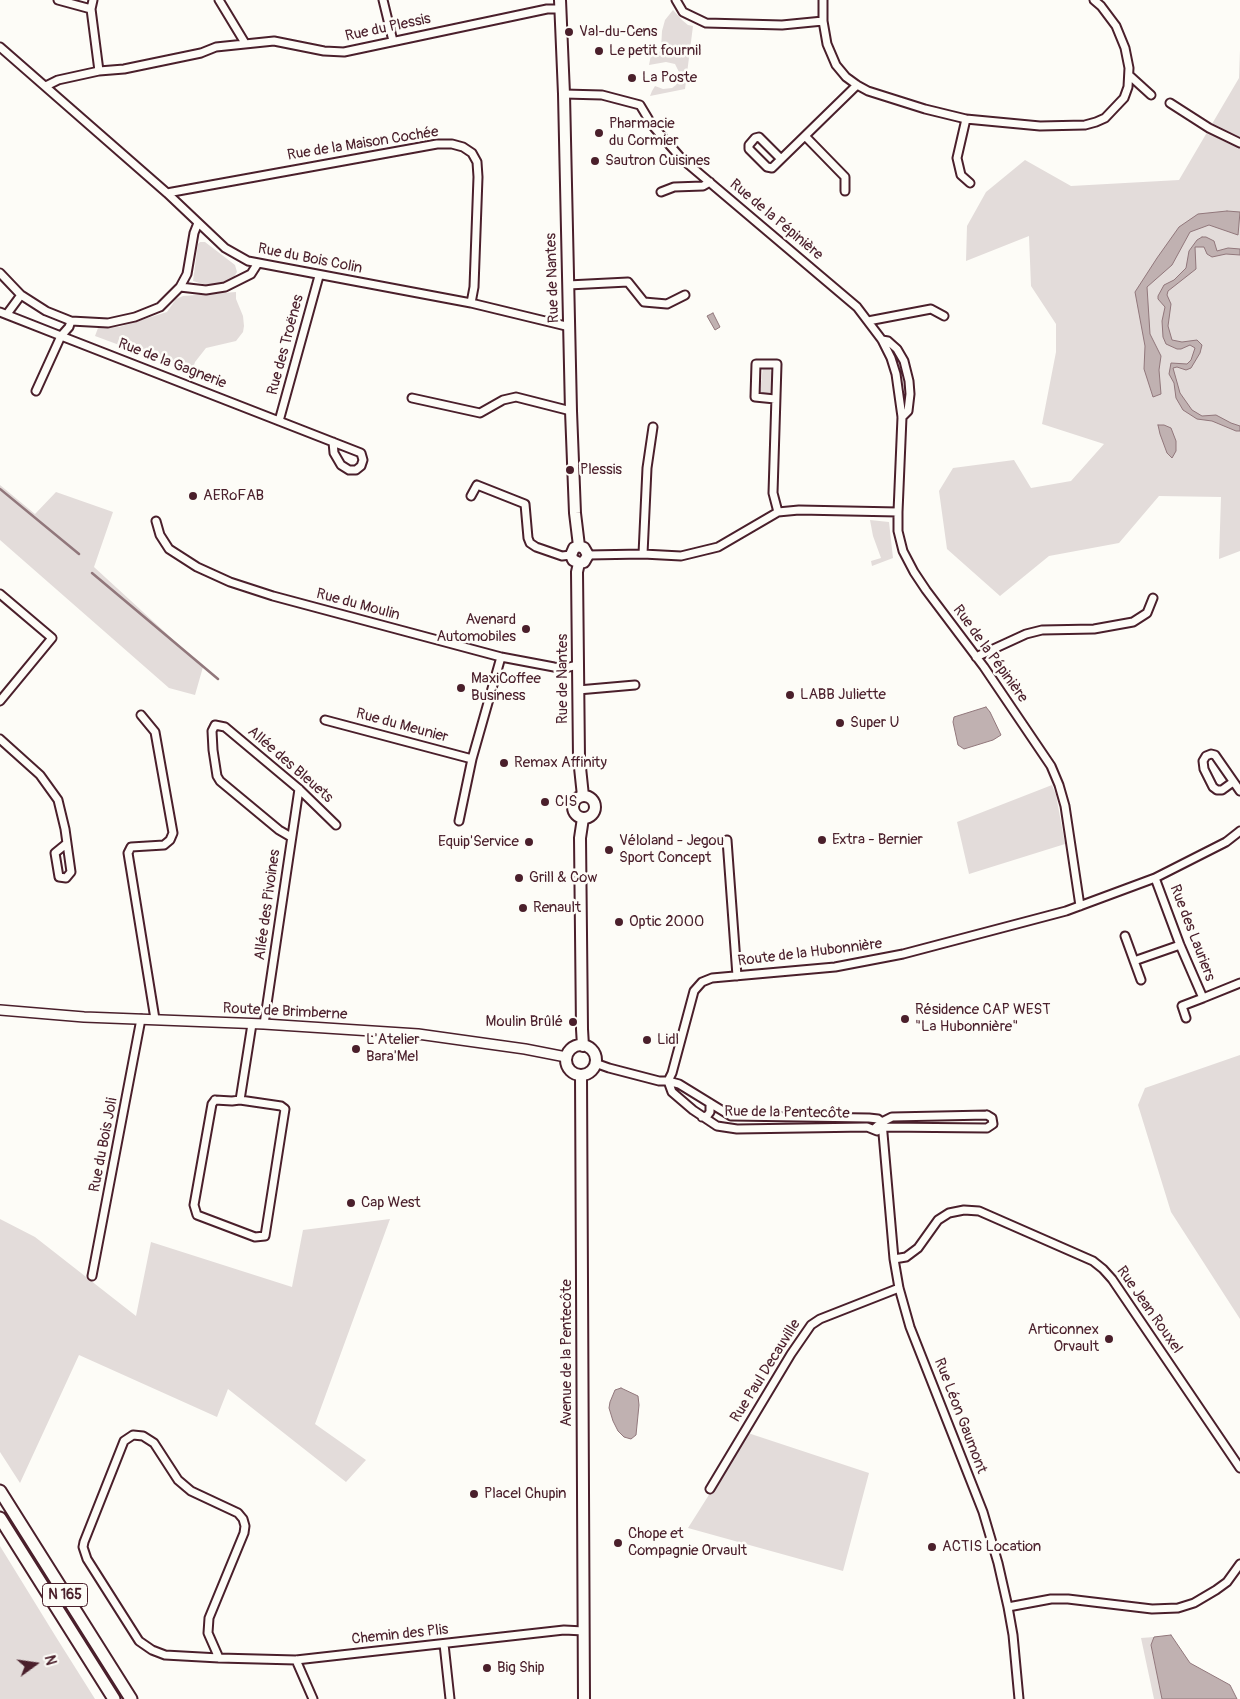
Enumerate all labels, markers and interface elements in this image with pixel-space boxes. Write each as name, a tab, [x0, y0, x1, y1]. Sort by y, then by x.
street label: Rue du Plessis	[344, 10, 432, 46]
place label: Val-du-Cens	[579, 23, 657, 41]
marker: Val-du-Cens	[563, 26, 575, 38]
place label: Le petit fournil	[609, 42, 701, 60]
marker: Le petit fournil	[593, 45, 605, 57]
place label: La Poste	[642, 69, 697, 87]
marker: La Poste	[626, 72, 638, 84]
place label: Pharmacie du Cormier	[609, 115, 679, 150]
street label: Rue de la Maison Cochée	[286, 123, 440, 165]
marker: Pharmacie du Cormier	[593, 127, 605, 139]
place label: Sautron Cuisines	[605, 152, 710, 170]
marker: Sautron Cuisines	[589, 155, 601, 167]
street label: Rue de la Pépinière	[726, 176, 826, 264]
street label: Rue de Nantes	[542, 233, 564, 323]
street label: Rue du Bois Colin	[256, 240, 364, 278]
street label: Rue des Troënes	[264, 293, 308, 397]
street label: Rue de la Gagnerie	[115, 335, 229, 393]
place label: Plessis	[580, 461, 622, 479]
marker: Plessis	[564, 464, 576, 476]
place label: AERoFAB	[203, 487, 264, 505]
marker: AERoFAB	[187, 490, 199, 502]
street label: Rue du Moulin	[314, 585, 402, 625]
street label: Rue de la Pépinière	[949, 602, 1031, 706]
place label: Avenard Automobiles	[437, 611, 516, 646]
marker: Avenard Automobiles	[520, 623, 532, 635]
street label: Rue de Nantes	[554, 634, 572, 724]
place label: MaxiCoffee Business	[471, 670, 541, 705]
marker: MaxiCoffee Business	[455, 682, 467, 694]
place label: LABB Juliette	[800, 686, 886, 704]
marker: LABB Juliette	[784, 689, 796, 701]
street label: Rue du Meunier	[354, 705, 450, 747]
place label: Super U	[850, 714, 899, 732]
marker: Super U	[834, 717, 846, 729]
street label: Allée des Bleuets	[244, 723, 336, 807]
place label: Remax Affinity	[514, 754, 607, 772]
marker: Remax Affinity	[498, 757, 510, 769]
place label: CIS	[555, 793, 577, 811]
marker: CIS	[539, 796, 551, 808]
place label: Extra - Bernier	[832, 831, 923, 849]
place label: Véloland - Jegou Sport Concept	[619, 832, 724, 867]
place label: Equip'Service	[438, 833, 519, 851]
marker: Extra - Bernier	[816, 834, 828, 846]
marker: Equip'Service	[523, 836, 535, 848]
marker: Véloland - Jegou Sport Concept	[603, 844, 615, 856]
street label: Allée des Pivoines	[251, 848, 285, 962]
place label: Grill & Cow	[529, 869, 597, 887]
marker: Grill & Cow	[513, 872, 525, 884]
street label: Rue des Lauriers	[1165, 882, 1219, 984]
place label: Renault	[533, 899, 581, 917]
marker: Renault	[517, 902, 529, 914]
place label: Optic 2000	[629, 913, 704, 931]
marker: Optic 2000	[613, 916, 625, 928]
street label: Route de la Hubonnière	[737, 935, 883, 971]
street label: Route de Brimberne	[222, 1000, 348, 1024]
place label: Résidence CAP WEST "La Hubonnière"	[915, 1001, 1051, 1036]
place label: Moulin Brûlé	[486, 1013, 563, 1031]
marker: Résidence CAP WEST "La Hubonnière"	[899, 1013, 911, 1025]
marker: Moulin Brûlé	[567, 1016, 579, 1028]
place label: L'Atelier Bara'Mel	[366, 1031, 420, 1066]
place label: Lidl	[657, 1031, 679, 1049]
marker: Lidl	[641, 1034, 653, 1046]
marker: L'Atelier Bara'Mel	[350, 1043, 362, 1055]
street label: Rue du Bois Joli	[86, 1096, 122, 1194]
street label: Rue de la Pentecôte	[724, 1103, 850, 1123]
place label: Cap West	[361, 1194, 421, 1212]
marker: Cap West	[345, 1197, 357, 1209]
street label: Rue Jean Rouxel	[1112, 1263, 1186, 1357]
street label: Avenue de la Pentecôte	[558, 1279, 576, 1427]
street label: Rue Paul Decauville	[727, 1316, 805, 1426]
place label: Articonnex Orvault	[1028, 1321, 1099, 1356]
marker: Articonnex Orvault	[1103, 1333, 1115, 1345]
street label: Rue Léon Gaumont	[930, 1356, 990, 1476]
place label: Placel Chupin	[484, 1485, 567, 1503]
marker: Placel Chupin	[468, 1488, 480, 1500]
place label: Chope et Compagnie Orvault	[628, 1525, 747, 1560]
marker: Chope et Compagnie Orvault	[612, 1537, 624, 1549]
place label: ACTIS Location	[942, 1538, 1041, 1556]
marker: ACTIS Location	[926, 1541, 938, 1553]
road number: N 165	[42, 1584, 88, 1606]
street label: Chemin des Plis	[351, 1621, 449, 1649]
north arrow	[10, 1639, 60, 1689]
text: N	[41, 1654, 59, 1667]
place label: Big Ship	[497, 1659, 545, 1677]
marker: Big Ship	[481, 1662, 493, 1674]

